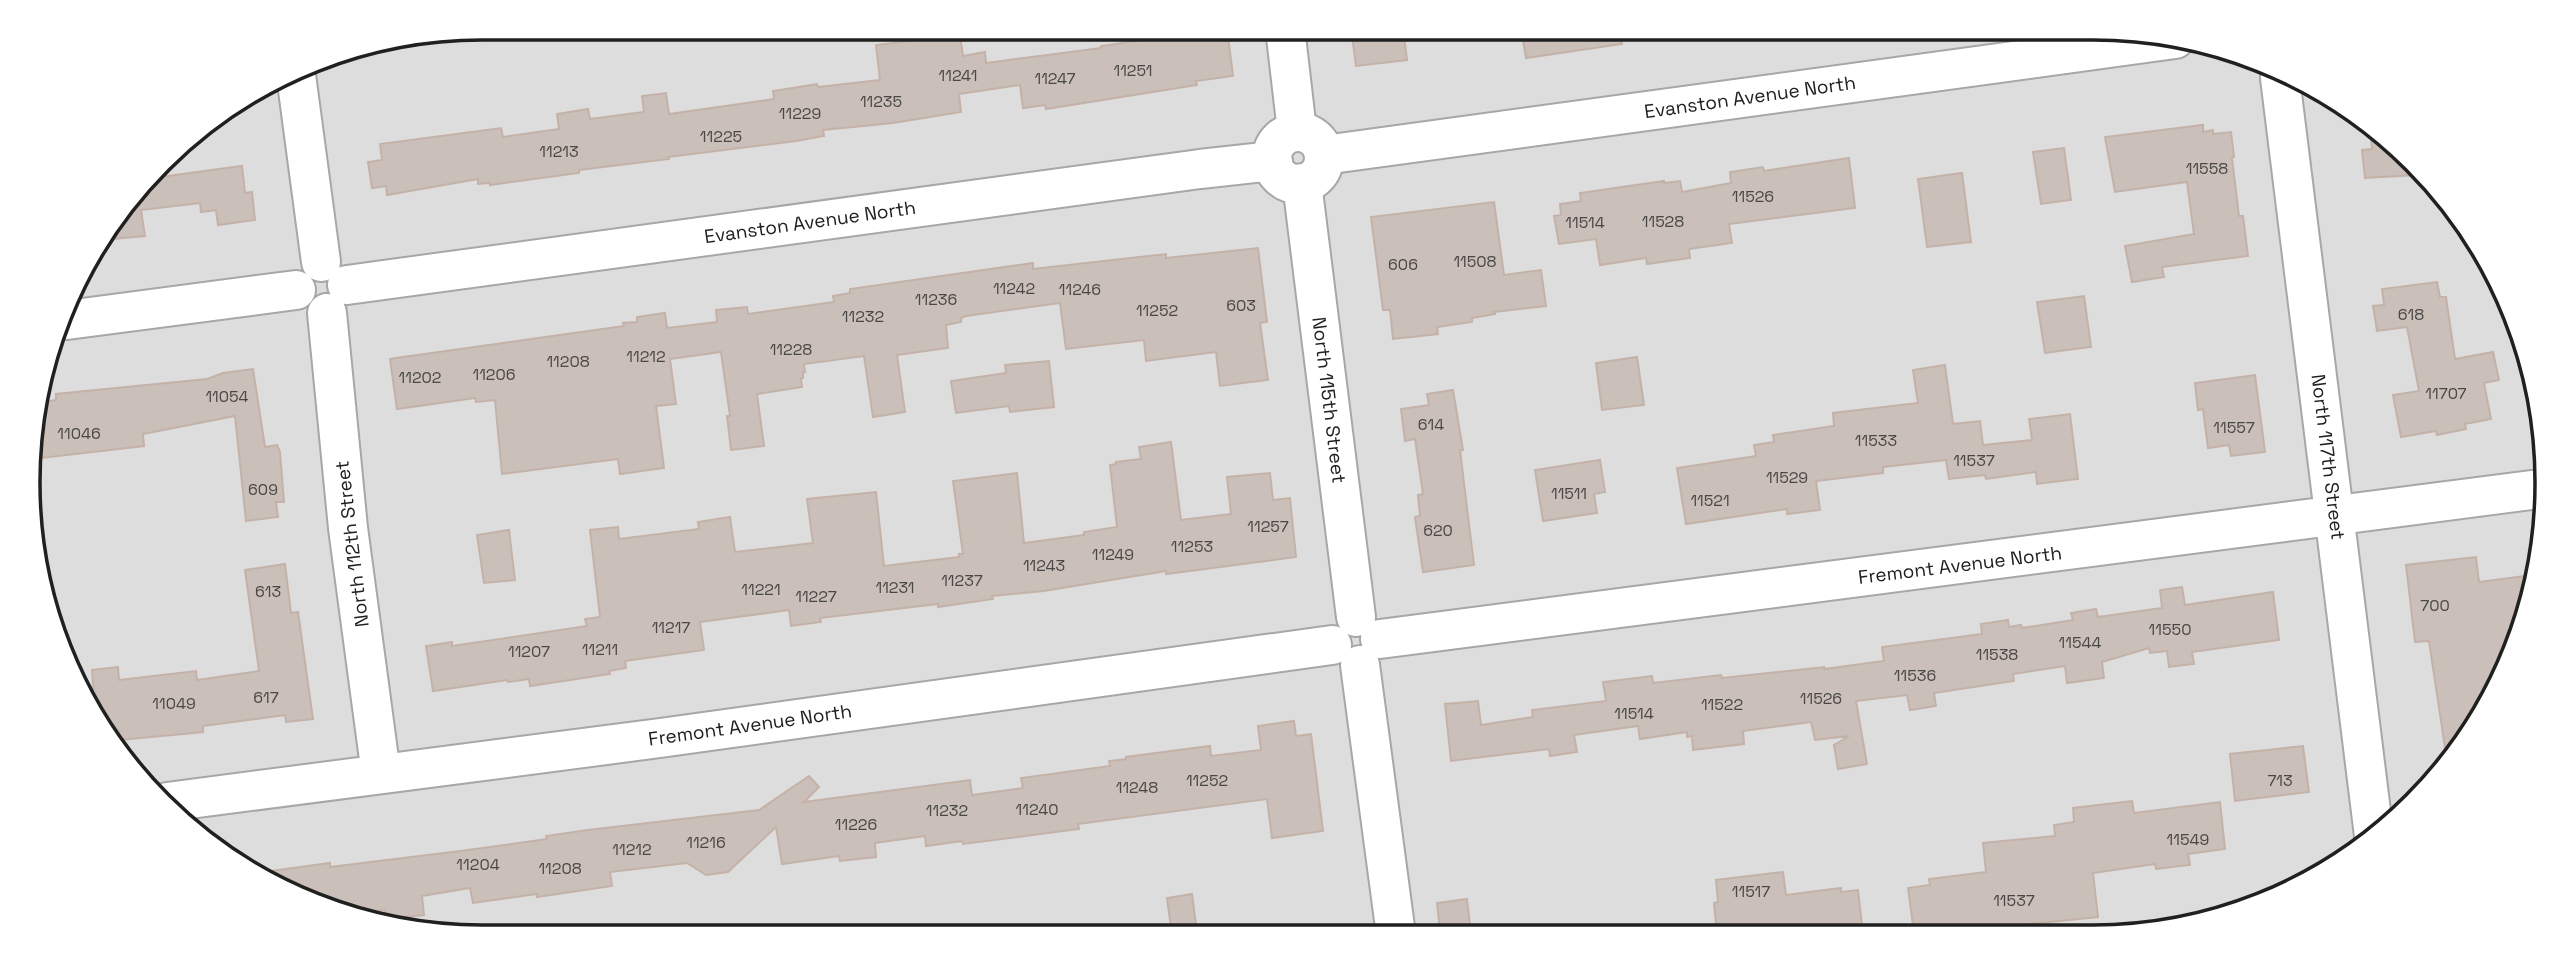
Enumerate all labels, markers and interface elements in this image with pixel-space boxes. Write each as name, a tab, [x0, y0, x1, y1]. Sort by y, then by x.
house number: 11251	[1113, 60, 1153, 81]
house number: 11241	[939, 65, 977, 86]
house number: 11247	[1034, 68, 1076, 89]
street label: Evanston Avenue North	[1643, 70, 1857, 124]
house number: 11235	[860, 91, 902, 112]
house number: 11229	[779, 103, 821, 124]
house number: 11225	[700, 126, 742, 147]
house number: 11213	[539, 141, 579, 162]
house number: 11558	[2186, 158, 2228, 179]
house number: 11526	[1732, 186, 1774, 207]
street label: Evanston Avenue North	[703, 195, 917, 249]
house number: 11528	[1642, 211, 1684, 232]
house number: 11514	[1565, 212, 1605, 233]
house number: 11508	[1453, 251, 1497, 272]
house number: 606	[1388, 254, 1418, 275]
house number: 11242	[993, 278, 1035, 299]
house number: 11246	[1059, 279, 1101, 300]
house number: 11236	[915, 289, 957, 310]
house number: 603	[1226, 295, 1256, 316]
house number: 11252	[1136, 300, 1178, 321]
house number: 618	[2398, 304, 2424, 325]
house number: 11232	[842, 306, 884, 327]
street label: North 115th Street	[1306, 315, 1352, 485]
house number: 11228	[770, 339, 812, 360]
house number: 11212	[626, 346, 666, 367]
house number: 11208	[546, 351, 590, 372]
house number: 11206	[472, 364, 516, 385]
house number: 11202	[399, 367, 441, 388]
street label: North 117th Street	[2305, 373, 2351, 541]
house number: 11707	[2425, 383, 2467, 404]
house number: 11054	[205, 386, 249, 407]
house number: 614	[1418, 414, 1444, 435]
house number: 11557	[2213, 417, 2255, 438]
house number: 11046	[57, 423, 101, 444]
house number: 11533	[1855, 430, 1897, 451]
house number: 11537	[1953, 450, 1995, 471]
street label: North 112th Street	[329, 459, 375, 629]
house number: 11529	[1766, 467, 1808, 488]
house number: 609	[248, 479, 278, 500]
house number: 11511	[1551, 483, 1587, 504]
house number: 11521	[1690, 490, 1730, 511]
house number: 11257	[1247, 516, 1289, 537]
house number: 620	[1423, 520, 1453, 541]
house number: 11253	[1171, 536, 1213, 557]
street label: Fremont Avenue North	[1857, 540, 2063, 590]
house number: 11249	[1092, 544, 1134, 565]
house number: 11243	[1023, 555, 1065, 576]
house number: 11237	[941, 570, 983, 591]
house number: 11231	[875, 577, 915, 598]
house number: 11221	[741, 579, 781, 600]
house number: 613	[255, 581, 281, 602]
house number: 11227	[795, 586, 837, 607]
house number: 700	[2420, 595, 2450, 616]
house number: 11217	[652, 617, 690, 638]
house number: 11550	[2149, 619, 2191, 640]
house number: 11544	[2059, 632, 2101, 653]
house number: 11211	[582, 639, 618, 660]
house number: 11207	[508, 641, 550, 662]
house number: 11538	[1976, 644, 2018, 665]
house number: 11536	[1894, 665, 1936, 686]
house number: 617	[253, 687, 279, 708]
house number: 11526	[1800, 688, 1842, 709]
house number: 11049	[152, 693, 196, 714]
house number: 11522	[1701, 694, 1743, 715]
street label: Fremont Avenue North	[647, 698, 853, 752]
house number: 11514	[1614, 703, 1654, 724]
house number: 11252	[1186, 770, 1228, 791]
house number: 713	[2267, 770, 2293, 791]
house number: 11248	[1116, 777, 1158, 798]
house number: 11240	[1016, 799, 1058, 820]
house number: 11232	[926, 800, 968, 821]
house number: 11226	[835, 814, 877, 835]
house number: 11549	[2167, 829, 2209, 850]
house number: 11216	[686, 832, 726, 853]
house number: 11212	[612, 839, 652, 860]
house number: 11204	[456, 854, 500, 875]
house number: 11208	[538, 858, 582, 879]
house number: 11517	[1732, 881, 1770, 902]
house number: 11537	[1993, 890, 2035, 911]

